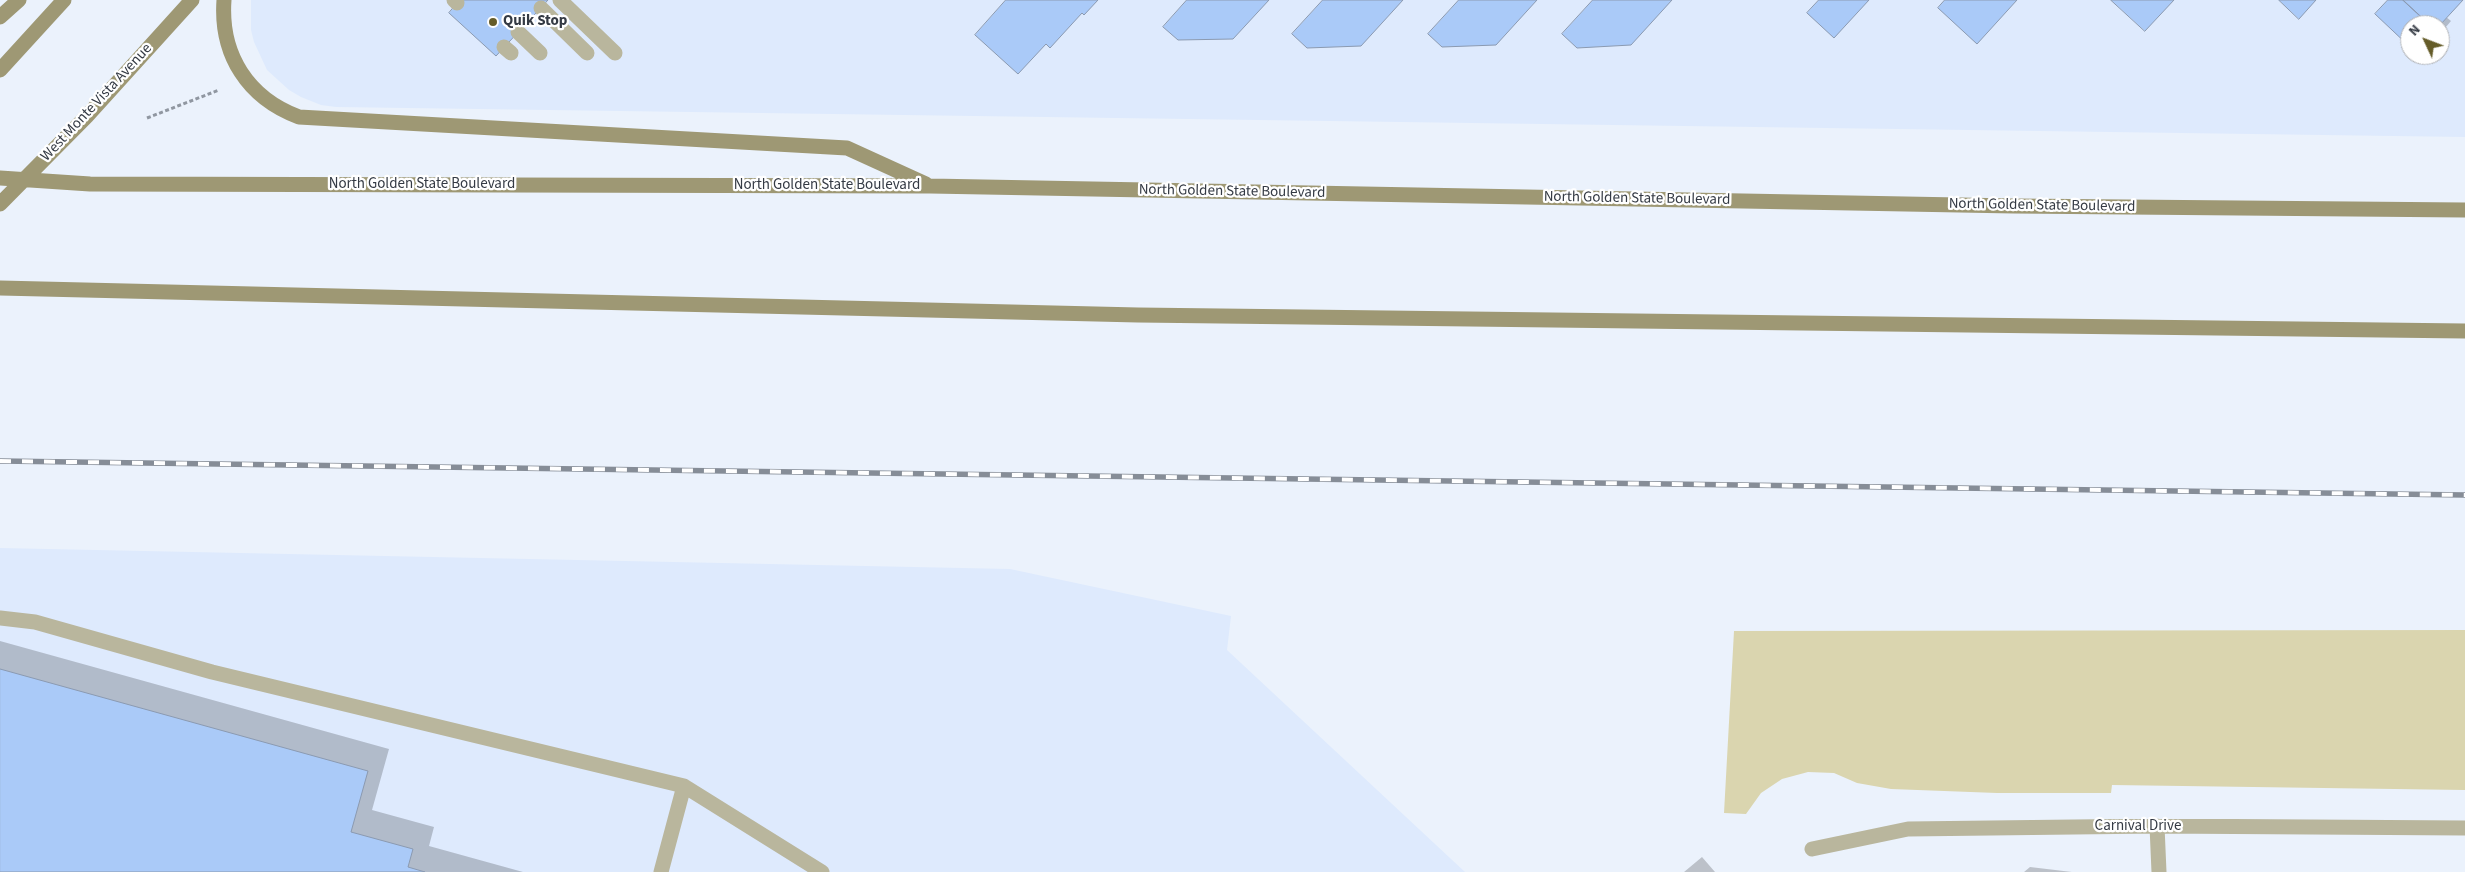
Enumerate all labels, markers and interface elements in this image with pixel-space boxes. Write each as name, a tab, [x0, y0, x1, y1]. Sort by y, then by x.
place label: Quik Stop	[503, 13, 567, 31]
north arrow	[2400, 15, 2450, 65]
marker: Quik Stop	[487, 16, 499, 28]
text: N	[2404, 20, 2425, 41]
street label: West Monte Vista Avenue	[38, 40, 156, 166]
street label: North Golden State Boulevard	[329, 176, 515, 194]
street label: North Golden State Boulevard	[734, 177, 920, 195]
street label: North Golden State Boulevard	[1139, 181, 1325, 203]
street label: North Golden State Boulevard	[1544, 188, 1730, 210]
street label: North Golden State Boulevard	[1949, 195, 2135, 217]
street label: Carnival Drive	[2095, 818, 2181, 836]

